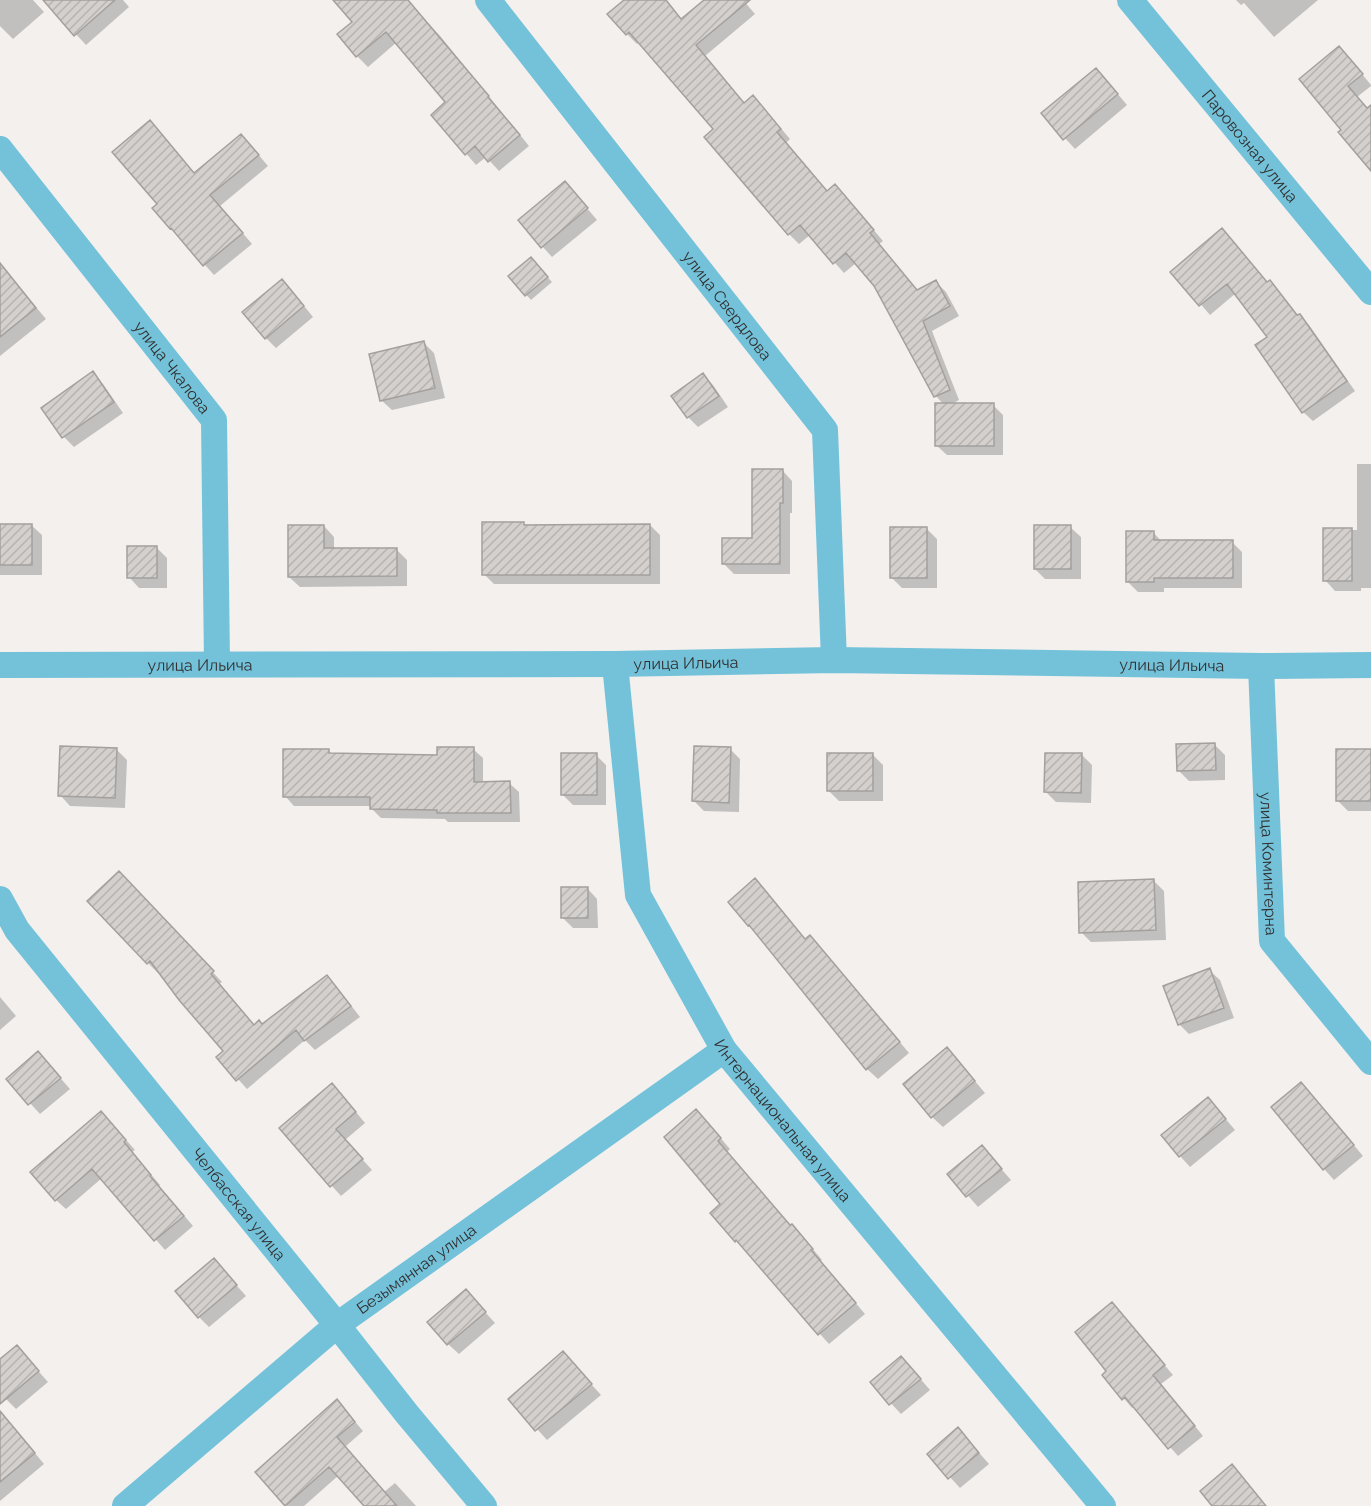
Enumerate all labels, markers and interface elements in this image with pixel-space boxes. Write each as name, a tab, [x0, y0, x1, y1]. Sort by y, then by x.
street label: Паровозная улица	[1198, 86, 1302, 206]
street label: улица Свердлова	[679, 247, 776, 364]
street label: улица Чкалова	[130, 317, 215, 417]
street label: улица Ильича	[633, 652, 739, 673]
street label: улица Ильича	[147, 655, 253, 674]
street label: улица Ильича	[1119, 655, 1225, 675]
street label: улица Коминтерна	[1257, 792, 1281, 936]
street label: Интернациональная улица	[710, 1036, 855, 1205]
street label: Челбасская улица	[188, 1144, 290, 1264]
street label: Безымянная улица	[353, 1220, 480, 1318]

